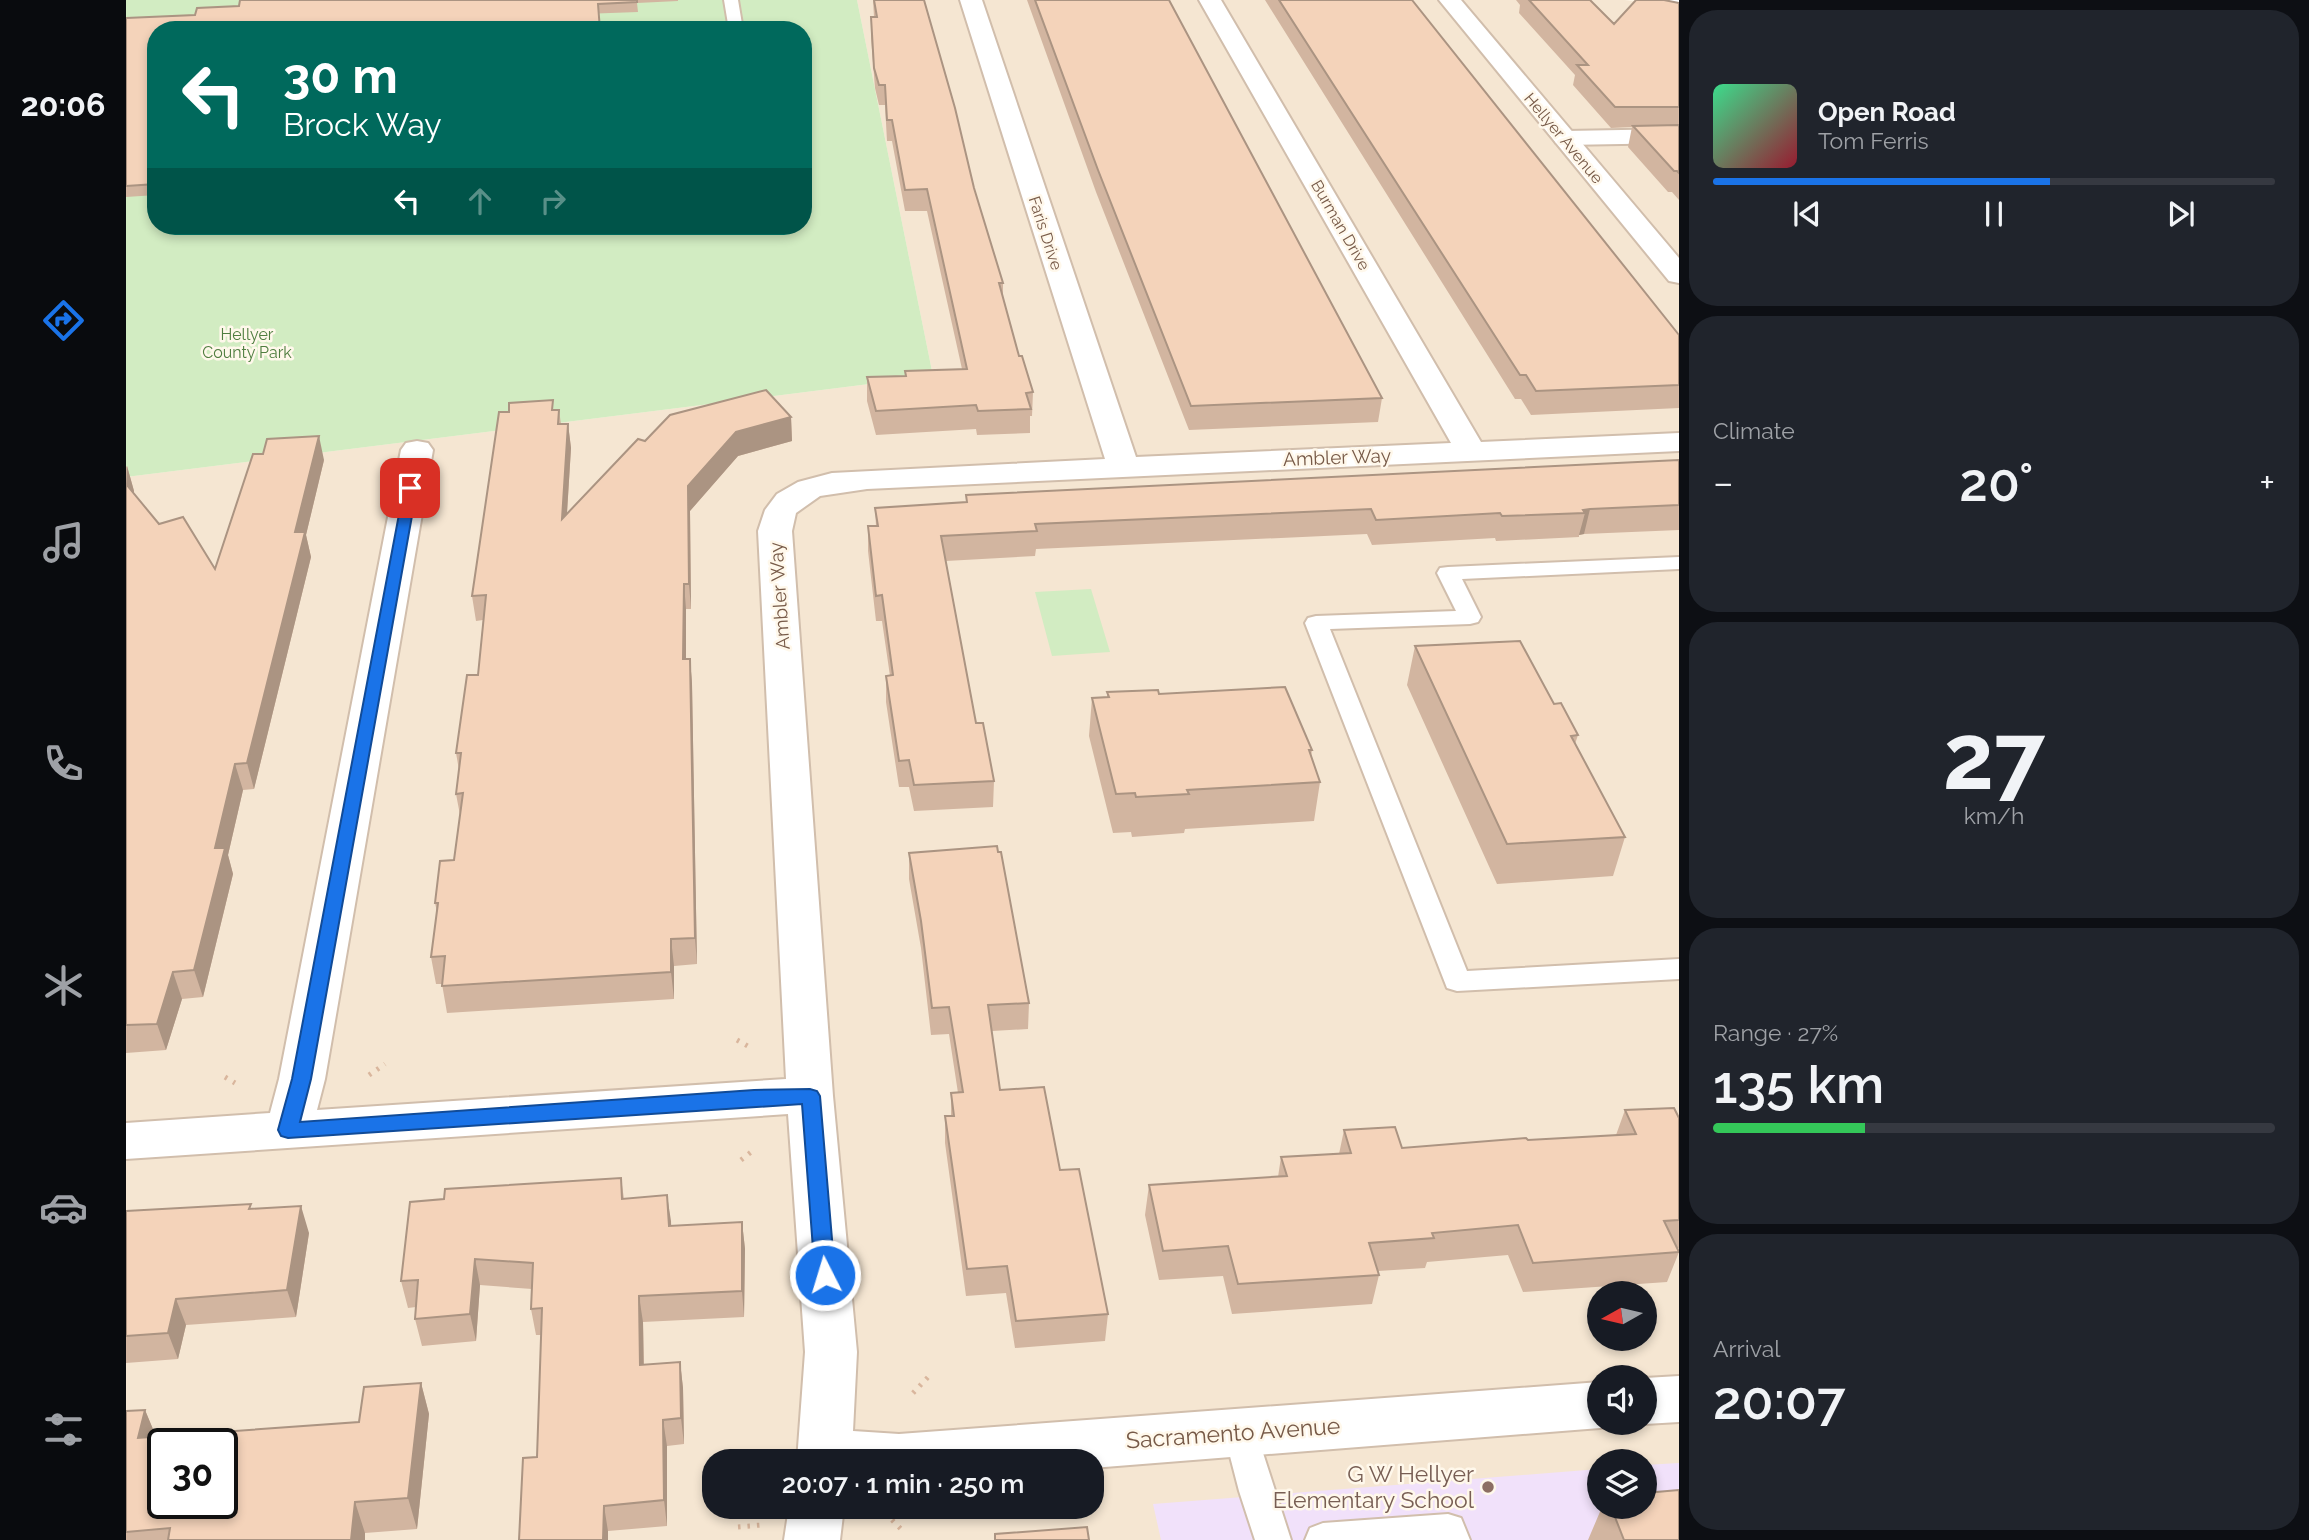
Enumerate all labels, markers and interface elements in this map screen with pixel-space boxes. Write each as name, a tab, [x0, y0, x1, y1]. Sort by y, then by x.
text: 30 m	[283, 47, 398, 104]
icon: left	[168, 49, 259, 140]
text: 20:06	[21, 86, 105, 123]
street label: Hellyer Avenue	[1520, 89, 1607, 187]
text: Open Road	[1818, 97, 1956, 127]
text: Brock Way	[283, 106, 442, 143]
text: Tom Ferris	[1818, 127, 1929, 154]
street label: Burman Drive	[1307, 177, 1374, 274]
icon: left	[388, 182, 426, 220]
icon: ahead	[461, 182, 499, 220]
icon: right	[534, 182, 572, 220]
street label: Faris Drive	[1025, 194, 1066, 272]
icon: previous	[1788, 195, 1826, 233]
icon: pause	[1975, 195, 2013, 233]
icon: next	[2162, 195, 2200, 233]
icon: directions	[39, 296, 88, 345]
park label: Hellyer County Park	[202, 325, 292, 362]
text: Climate	[1713, 417, 1795, 444]
street label: Ambler Way	[1283, 444, 1391, 470]
text: 20°	[1959, 452, 2033, 513]
pin	[380, 458, 440, 518]
text: −	[1713, 460, 1733, 505]
text: +	[2259, 460, 2275, 505]
icon: arrive	[391, 469, 429, 507]
icon: music	[39, 518, 88, 567]
street label: Ambler Way	[764, 541, 794, 651]
text: 27	[1943, 703, 2045, 810]
icon: phone	[39, 739, 88, 788]
text: km/h	[1964, 802, 2024, 829]
icon: climate	[39, 961, 88, 1010]
text: Range · 27%	[1713, 1019, 1838, 1046]
text: 135 km	[1713, 1054, 1884, 1115]
icon: car	[39, 1183, 88, 1232]
position arrow	[788, 1238, 862, 1312]
north arrow	[1587, 1281, 1657, 1351]
map controls	[1587, 1281, 1657, 1519]
text: Arrival	[1713, 1335, 1780, 1362]
button: sound	[1587, 1365, 1657, 1435]
text: 20:07	[1713, 1370, 1846, 1431]
icon: filters	[39, 1405, 88, 1454]
street label: Sacramento Avenue	[1125, 1412, 1341, 1453]
speed limit sign: 30	[147, 1428, 238, 1519]
button: layers	[1587, 1449, 1657, 1519]
place label: G W Hellyer Elementary School	[1273, 1460, 1475, 1513]
text: 20:07 · 1 min · 250 m	[782, 1469, 1024, 1499]
marker: G W Hellyer Elementary School	[1480, 1479, 1496, 1495]

